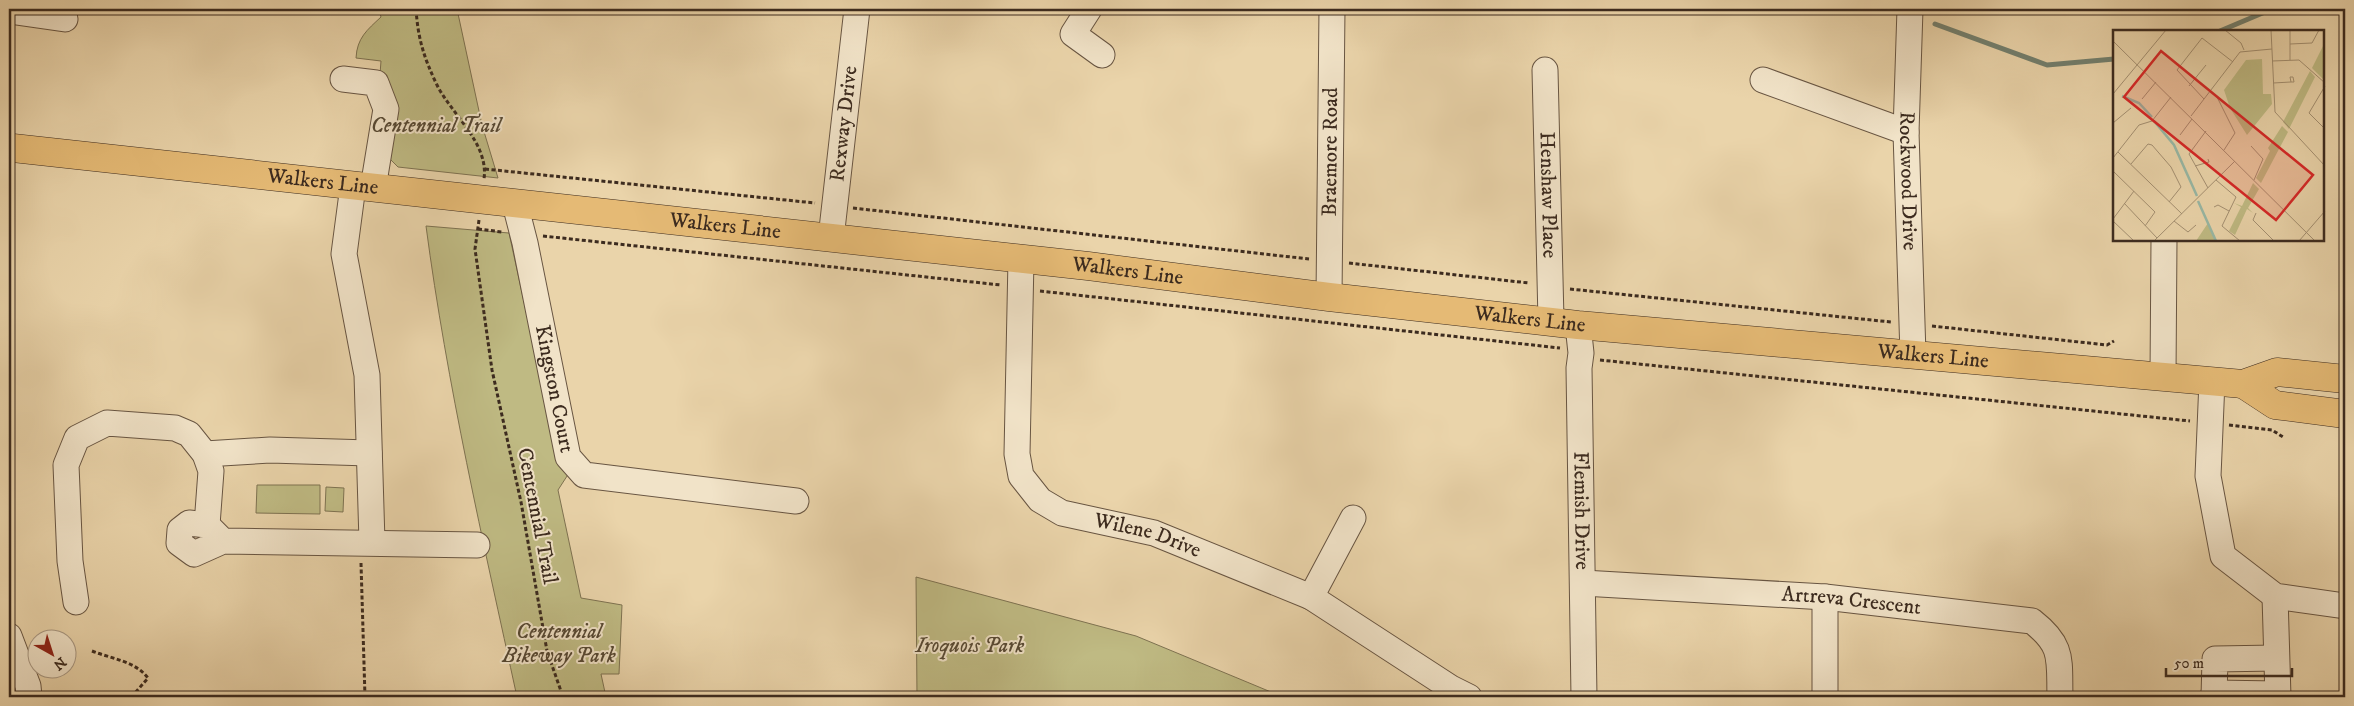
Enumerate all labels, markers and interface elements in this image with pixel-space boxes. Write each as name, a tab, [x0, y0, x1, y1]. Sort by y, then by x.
inset map	[2113, 30, 2324, 241]
street label: Rexway Drive	[824, 64, 863, 183]
street label: Braemore Road	[1317, 87, 1344, 217]
street label: Rockwood Drive	[1893, 111, 1923, 251]
park label: Centennial Trail	[371, 113, 504, 139]
street label: Henshaw Place	[1533, 131, 1563, 259]
street label: Walkers Line	[265, 163, 380, 201]
street label: Walkers Line	[667, 207, 782, 245]
street label: Walkers Line	[1070, 251, 1185, 291]
street label: Walkers Line	[1472, 300, 1587, 339]
street label: Kingston Court	[529, 323, 580, 455]
street label: Walkers Line	[1875, 339, 1990, 374]
street label: Centennial Trail	[511, 446, 563, 587]
street label: Flemish Drive	[1567, 451, 1595, 570]
street label: Wilene Drive	[1091, 507, 1205, 564]
street label: Artreva Crescent	[1781, 582, 1923, 621]
park label: Centennial Bikeway Park	[501, 619, 616, 669]
north arrow	[28, 628, 78, 678]
park label: Iroquois Park	[914, 633, 1024, 660]
scale bar	[2166, 646, 2293, 678]
text: N	[49, 653, 70, 674]
text: 50 m	[2174, 654, 2204, 673]

